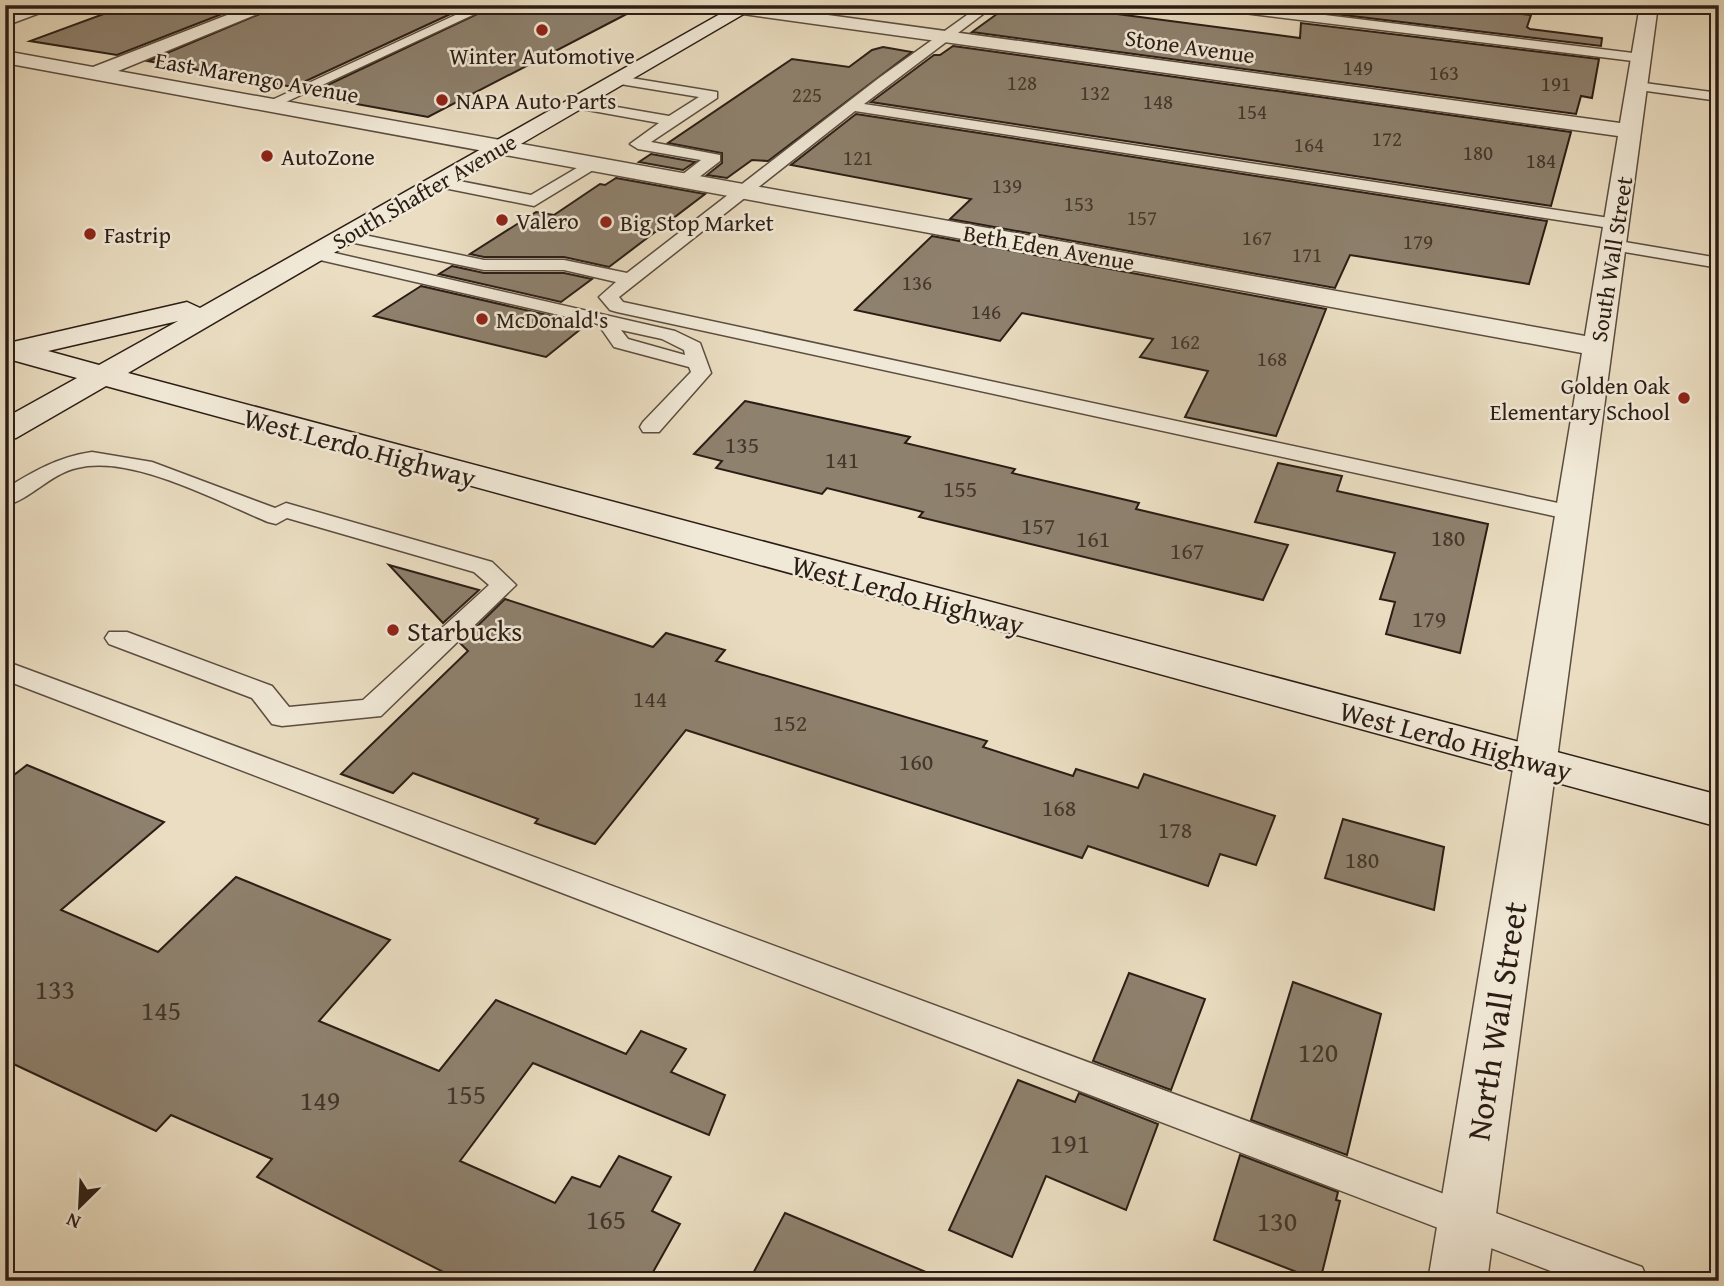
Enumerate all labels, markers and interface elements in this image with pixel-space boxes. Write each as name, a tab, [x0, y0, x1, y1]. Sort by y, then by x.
street label: Stone Avenue	[1123, 21, 1257, 71]
marker: Winter Automotive	[534, 22, 550, 38]
place label: Winter Automotive	[449, 39, 635, 72]
street label: East Marengo Avenue	[153, 43, 361, 111]
house number: 149	[1343, 52, 1373, 83]
house number: 163	[1429, 57, 1459, 88]
house number: 128	[1007, 67, 1037, 98]
house number: 191	[1541, 68, 1571, 99]
house number: 132	[1080, 77, 1110, 108]
house number: 225	[792, 79, 822, 110]
place label: NAPA Auto Parts	[456, 84, 616, 117]
house number: 148	[1143, 86, 1173, 117]
marker: NAPA Auto Parts	[434, 92, 450, 108]
house number: 154	[1237, 96, 1267, 127]
house number: 172	[1372, 123, 1402, 154]
street label: South Shafter Avenue	[326, 125, 522, 257]
house number: 164	[1294, 129, 1324, 160]
house number: 180	[1463, 137, 1493, 168]
place label: AutoZone	[281, 140, 375, 173]
house number: 121	[843, 142, 873, 173]
house number: 184	[1526, 145, 1556, 176]
marker: AutoZone	[259, 148, 275, 164]
house number: 139	[992, 170, 1022, 201]
street label: South Wall Street	[1582, 174, 1640, 344]
house number: 153	[1064, 188, 1094, 219]
house number: 157	[1127, 202, 1157, 233]
place label: Valero	[516, 204, 579, 237]
place label: Big Stop Market	[620, 206, 774, 239]
marker: Valero	[494, 212, 510, 228]
marker: Big Stop Market	[598, 214, 614, 230]
street label: Beth Eden Avenue	[961, 216, 1137, 278]
place label: Fastrip	[104, 218, 171, 251]
house number: 167	[1242, 222, 1272, 253]
marker: Fastrip	[82, 226, 98, 242]
house number: 179	[1403, 226, 1433, 257]
house number: 171	[1292, 239, 1322, 270]
house number: 136	[902, 267, 932, 298]
house number: 146	[971, 296, 1001, 327]
place label: McDonald's	[496, 303, 608, 336]
marker: McDonald's	[474, 311, 490, 327]
house number: 162	[1170, 326, 1200, 357]
house number: 168	[1257, 343, 1287, 374]
place label: Golden Oak Elementary School	[1490, 369, 1670, 428]
marker: Golden Oak Elementary School	[1676, 390, 1692, 406]
street label: West Lerdo Highway	[239, 396, 481, 498]
house number: 135	[725, 427, 759, 462]
house number: 141	[825, 442, 859, 477]
house number: 155	[943, 471, 977, 506]
house number: 157	[1021, 508, 1055, 543]
house number: 180	[1431, 520, 1465, 555]
house number: 161	[1076, 521, 1110, 556]
house number: 167	[1170, 533, 1204, 568]
street label: West Lerdo Highway	[787, 543, 1029, 645]
house number: 179	[1412, 601, 1446, 636]
place label: Starbucks	[407, 610, 522, 651]
marker: Starbucks	[385, 622, 401, 638]
house number: 144	[633, 681, 667, 716]
street label: West Lerdo Highway	[1335, 689, 1577, 791]
house number: 152	[773, 705, 807, 740]
house number: 160	[899, 744, 933, 779]
house number: 168	[1042, 790, 1076, 825]
house number: 178	[1158, 812, 1192, 847]
house number: 180	[1345, 842, 1379, 877]
street label: North Wall Street	[1453, 898, 1539, 1144]
house number: 133	[35, 968, 75, 1009]
house number: 145	[141, 989, 181, 1030]
house number: 120	[1298, 1031, 1338, 1072]
house number: 155	[446, 1073, 486, 1114]
house number: 149	[300, 1079, 340, 1120]
house number: 191	[1050, 1122, 1090, 1163]
north arrow	[46, 1170, 116, 1240]
house number: 165	[586, 1198, 626, 1239]
house number: 130	[1257, 1200, 1297, 1241]
text: N	[61, 1206, 85, 1237]

